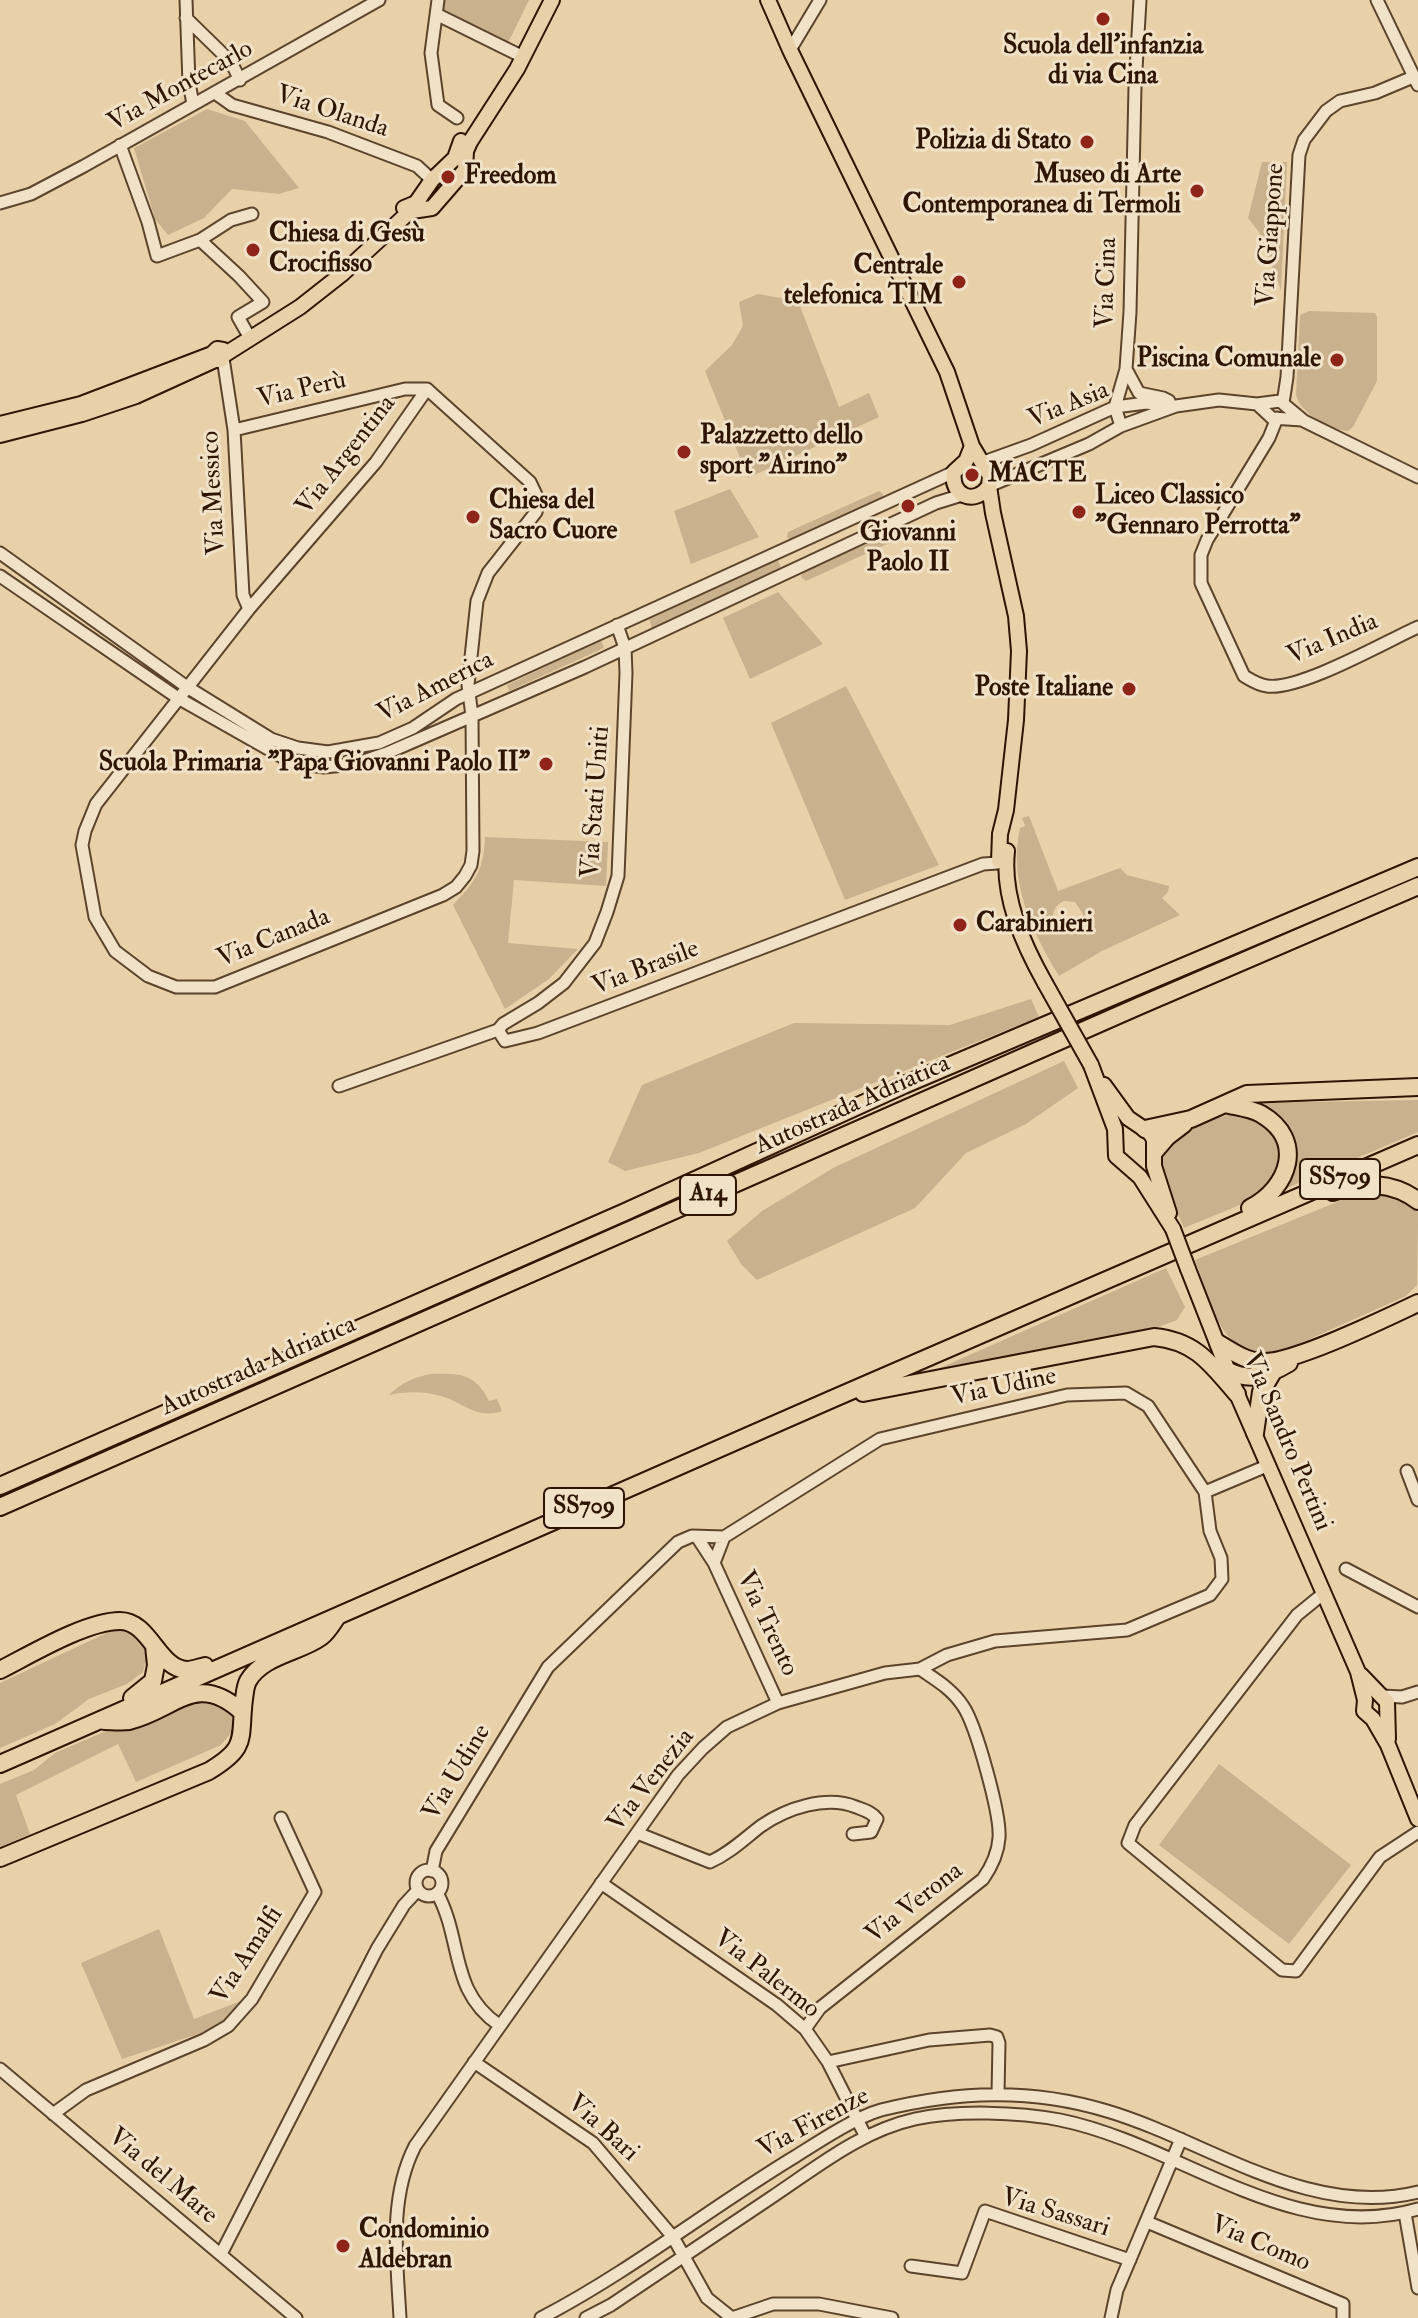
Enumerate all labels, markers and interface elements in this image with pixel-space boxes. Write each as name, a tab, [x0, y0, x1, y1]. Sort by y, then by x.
marker: Scuola dell'infanzia di via Cina	[1094, 10, 1112, 28]
place label: Scuola dell'infanzia di via Cina	[1003, 31, 1203, 92]
street label: Via Montecarlo	[103, 34, 259, 140]
street label: Via Olanda	[272, 80, 392, 146]
place label: Polizia di Stato	[915, 126, 1071, 158]
marker: Polizia di Stato	[1078, 133, 1096, 151]
place label: Museo di Arte Contemporanea di Termoli	[903, 160, 1181, 222]
place label: Freedom	[464, 161, 556, 193]
street label: Via Giappone	[1251, 162, 1293, 308]
marker: Freedom	[439, 168, 457, 186]
marker: Museo di Arte Contemporanea di Termoli	[1188, 182, 1206, 200]
place label: Chiesa di Gesù Crocifisso	[269, 219, 425, 280]
street label: Via Cina	[1091, 237, 1125, 329]
marker: Chiesa di Gesù Crocifisso	[244, 241, 262, 259]
place label: Centrale telefonica TIM	[784, 251, 943, 312]
marker: Centrale telefonica TIM	[950, 273, 968, 291]
place label: Piscina Comunale	[1137, 344, 1321, 376]
marker: Piscina Comunale	[1328, 351, 1346, 369]
street label: Via Perù	[255, 366, 349, 416]
street label: Via Asia	[1024, 376, 1114, 436]
street label: Via Argentina	[290, 390, 404, 522]
place label: Palazzetto dello sport "Airino"	[700, 421, 863, 482]
street label: Via Messico	[196, 430, 234, 556]
marker: Palazzetto dello sport "Airino"	[675, 443, 693, 461]
place label: MACTE	[988, 459, 1086, 491]
marker: MACTE	[963, 466, 981, 484]
place label: Liceo Classico "Gennaro Perrotta"	[1095, 481, 1300, 542]
place label: Chiesa del Sacro Cuore	[489, 486, 617, 548]
marker: Giovanni Paolo II	[899, 497, 917, 515]
marker: Liceo Classico "Gennaro Perrotta"	[1070, 503, 1088, 521]
marker: Chiesa del Sacro Cuore	[464, 508, 482, 526]
place label: Giovanni Paolo II	[860, 518, 956, 580]
street label: Via India	[1283, 607, 1383, 673]
street label: Via America	[373, 645, 499, 731]
place label: Poste Italiane	[975, 673, 1113, 705]
marker: Poste Italiane	[1120, 680, 1138, 698]
street label: Via Stati Uniti	[576, 725, 618, 879]
place label: Scuola Primaria "Papa Giovanni Paolo II"	[99, 748, 530, 780]
marker: Scuola Primaria "Papa Giovanni Paolo II"	[537, 755, 555, 773]
street label: Via Canada	[213, 902, 335, 976]
place label: Carabinieri	[976, 909, 1093, 941]
marker: Carabinieri	[951, 916, 969, 934]
street label: Via Brasile	[588, 934, 704, 1004]
street label: Autostrada Adriatica	[751, 1049, 955, 1163]
road number: SS709	[1300, 1159, 1380, 1199]
road number: A14	[680, 1175, 736, 1215]
street label: Autostrada Adriatica	[157, 1310, 361, 1424]
street label: Via Sandro Pertini	[1234, 1348, 1338, 1536]
street label: Via Udine	[949, 1362, 1059, 1414]
road number: SS709	[544, 1488, 624, 1528]
street label: Via Trento	[728, 1566, 804, 1682]
street label: Via Udine	[417, 1719, 499, 1827]
street label: Via Venezia	[602, 1723, 702, 1839]
street label: Via Verona	[860, 1856, 970, 1952]
street label: Via Amalfi	[205, 1901, 291, 2011]
street label: Via Palermo	[707, 1924, 825, 2026]
street label: Via Firenze	[753, 2082, 875, 2166]
street label: Via Bari	[560, 2089, 644, 2169]
street label: Via del Mare	[101, 2122, 223, 2232]
street label: Via Sassari	[997, 2183, 1113, 2245]
street label: Via Como	[1205, 2210, 1315, 2280]
place label: Condominio Aldebran	[359, 2215, 489, 2276]
marker: Condominio Aldebran	[334, 2237, 352, 2255]

